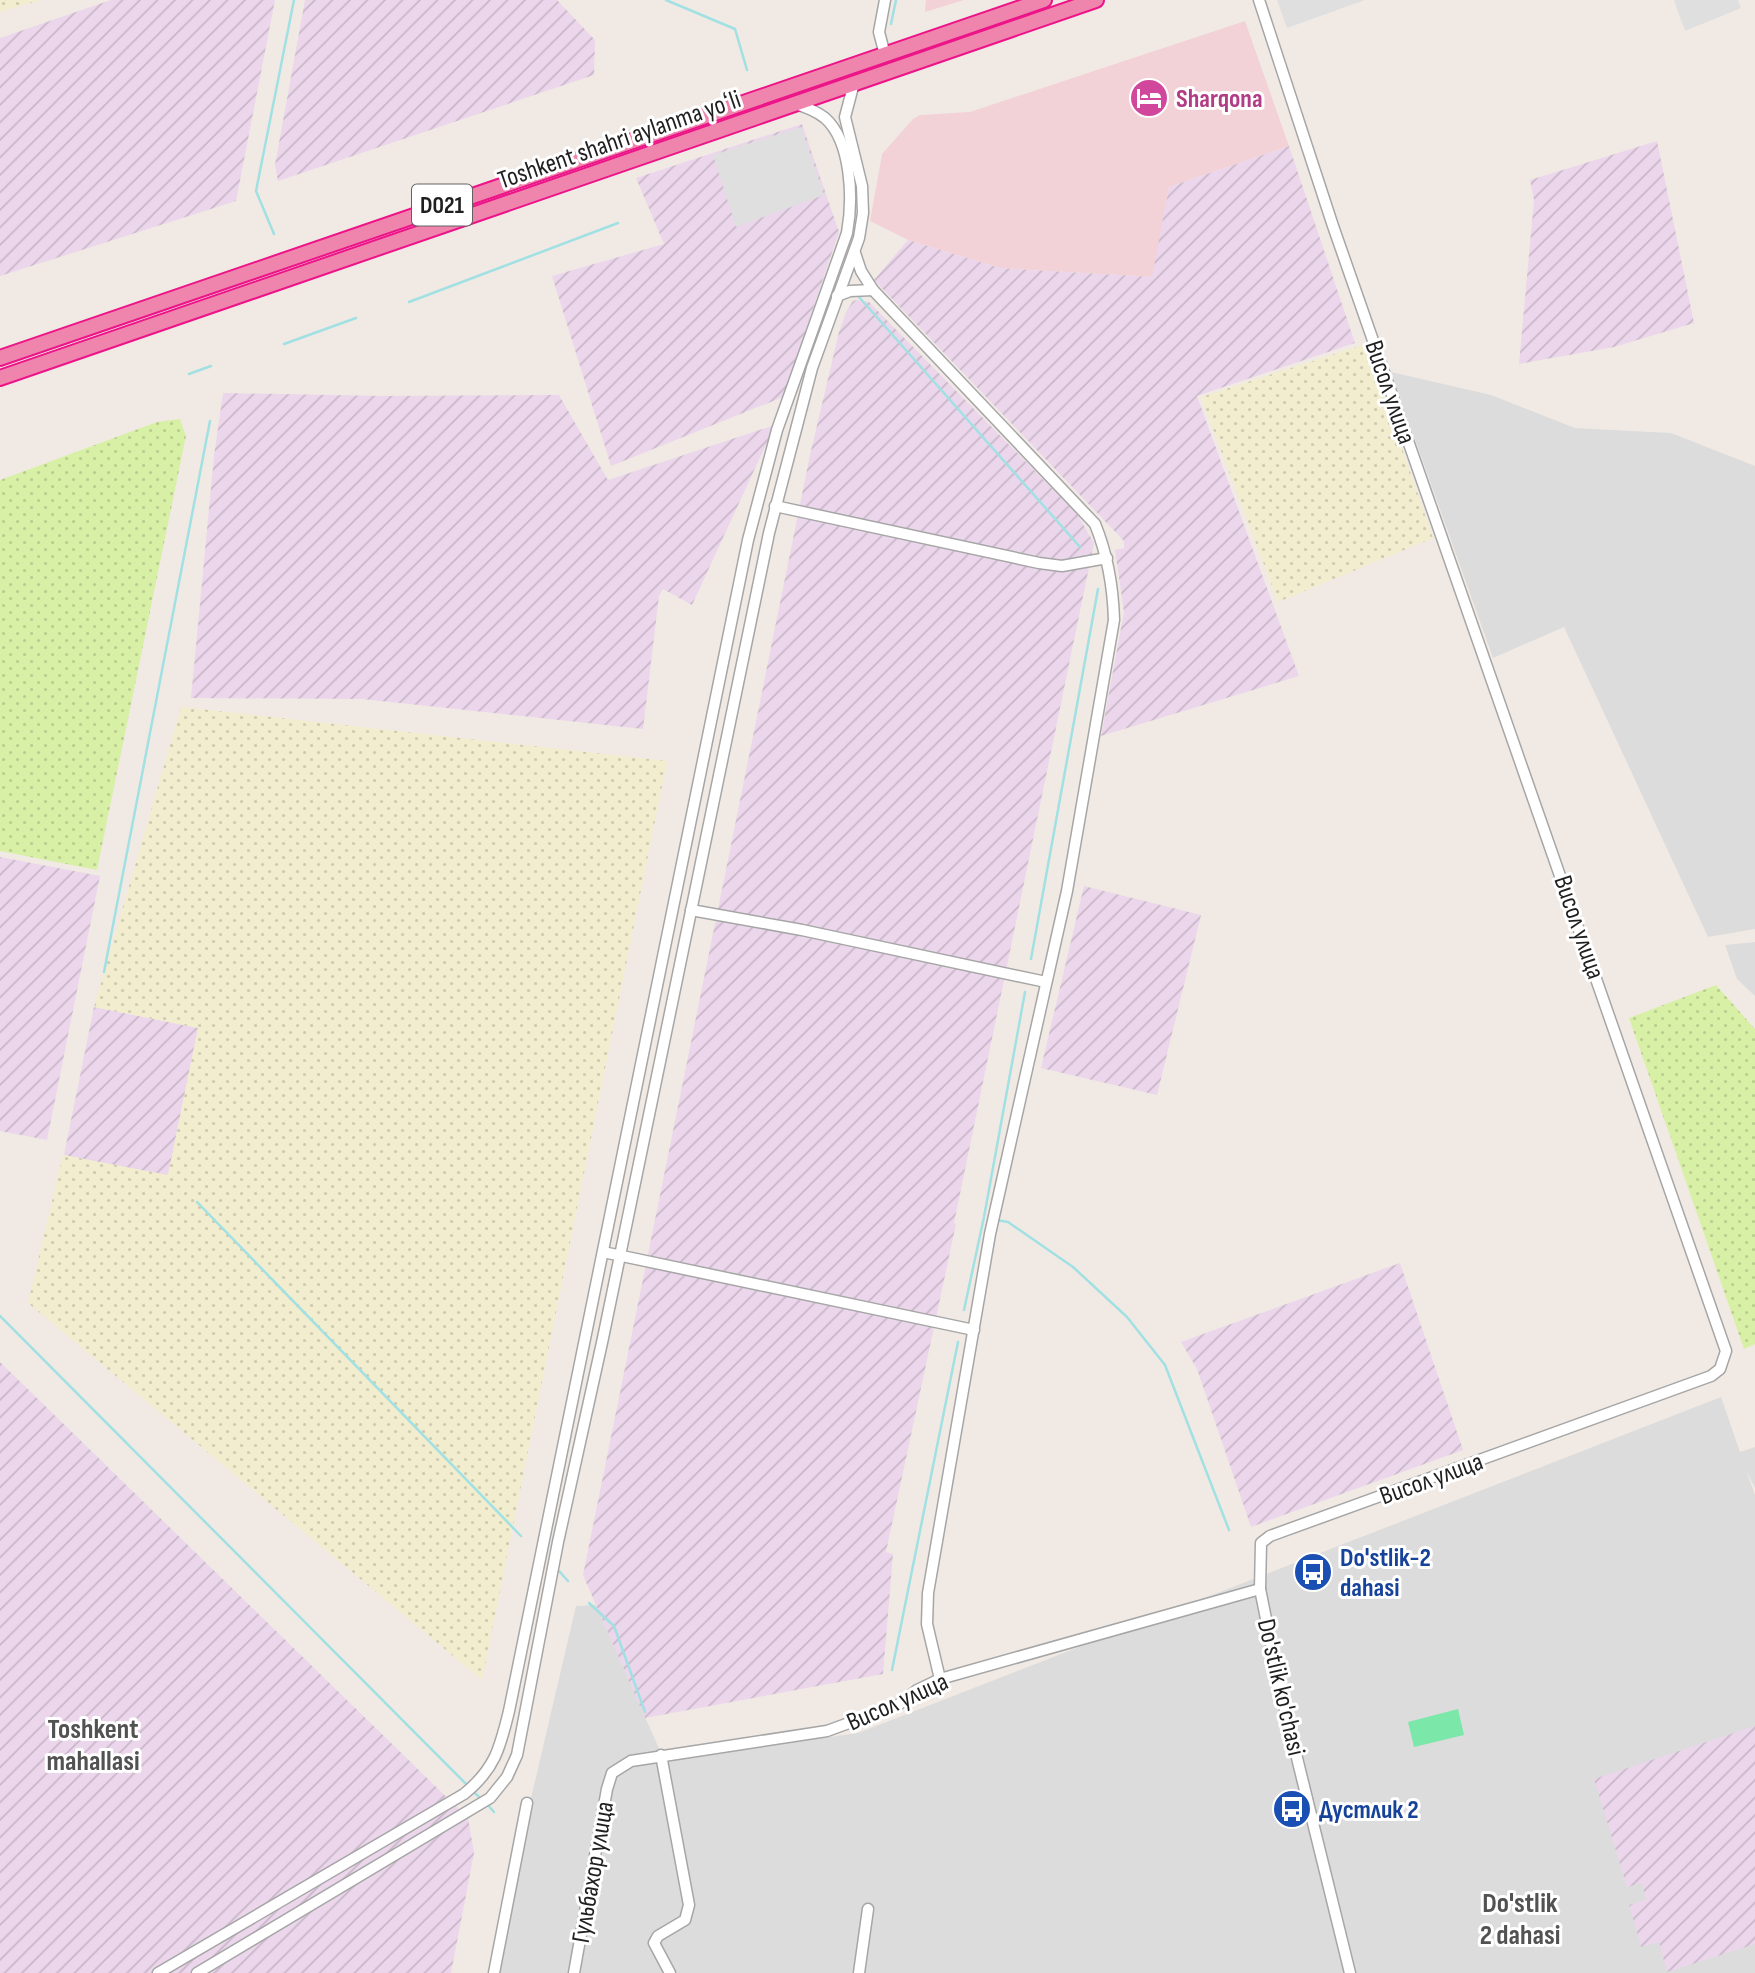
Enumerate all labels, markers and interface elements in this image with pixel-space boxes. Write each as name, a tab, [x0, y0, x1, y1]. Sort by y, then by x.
hotel icon: Sharqona	[1128, 77, 1170, 119]
street label: Toshkent shahri aylanma yoʻli	[494, 84, 745, 197]
place label: Sharqona	[1176, 84, 1263, 115]
road number: D021	[412, 184, 472, 226]
street label: Висол улица	[1357, 337, 1422, 448]
street label: Висол улица	[1546, 872, 1611, 983]
street label: Висол улица	[1376, 1446, 1487, 1512]
place label: Do'stlik-2 dahasi	[1340, 1543, 1431, 1604]
bus stop icon: Do'stlik-2 dahasi	[1292, 1551, 1334, 1593]
street label: Do'stlik ko'chasi	[1250, 1616, 1311, 1759]
street label: Висол улица	[842, 1666, 953, 1738]
district label: Toshkent mahallasi	[46, 1713, 140, 1778]
bus stop icon: Дустлик 2	[1271, 1788, 1313, 1830]
place label: Дустлик 2	[1319, 1795, 1419, 1826]
street label: Гульбахор улица	[566, 1799, 621, 1945]
district label: Do'stlik 2 dahasi	[1480, 1887, 1560, 1952]

